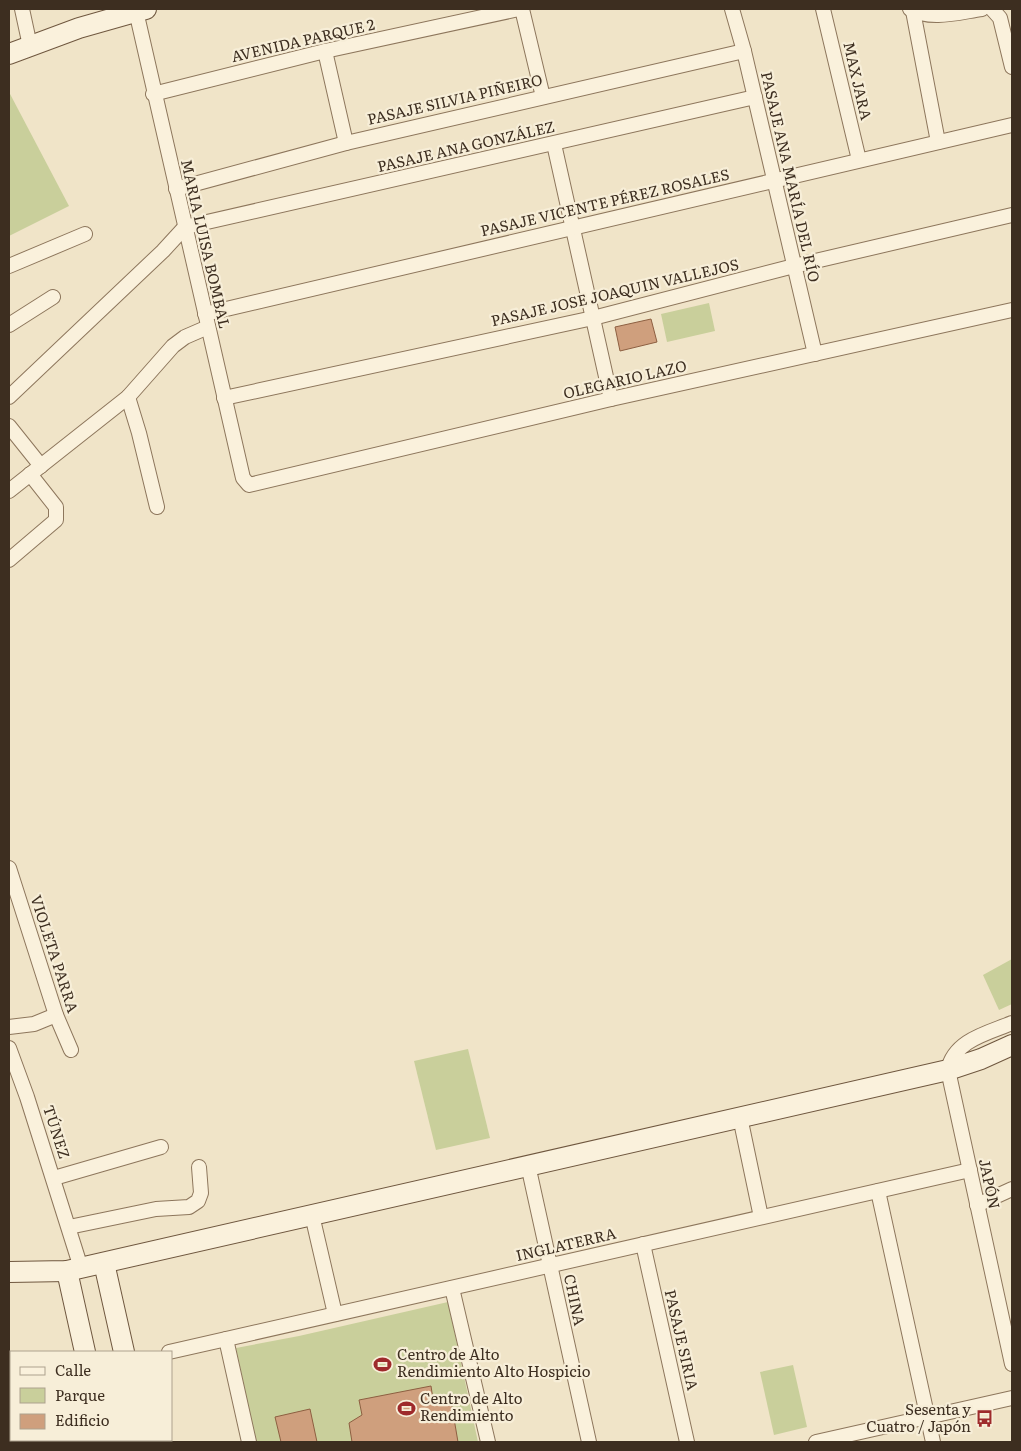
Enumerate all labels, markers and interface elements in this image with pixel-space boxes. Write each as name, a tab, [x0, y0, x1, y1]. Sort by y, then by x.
street label: AVENIDA PARQUE 2	[229, 12, 377, 67]
street label: MAX JARA	[838, 39, 879, 122]
street label: PASAJE SILVIA PIÑEIRO	[365, 67, 545, 130]
street label: PASAJE ANA MARÍA DEL RÍO	[756, 69, 827, 284]
street label: PASAJE ANA GONZÁLEZ	[375, 114, 557, 177]
street label: MARIA LUISA BOMBAL	[176, 157, 237, 331]
street label: PASAJE VICENTE PÉREZ ROSALES	[478, 162, 731, 241]
street label: PASAJE JOSE JOAQUIN VALLEJOS	[489, 252, 741, 331]
street label: OLEGARIO LAZO	[561, 353, 689, 404]
street label: VIOLETA PARRA	[26, 892, 85, 1015]
street label: TÚNEZ	[38, 1102, 77, 1161]
street label: JAPÓN	[974, 1156, 1007, 1211]
street label: INGLATERRA	[513, 1221, 618, 1266]
street label: CHINA	[559, 1272, 592, 1328]
street label: PASAJE SIRIA	[660, 1287, 705, 1392]
place label: Centro de Alto Rendimiento Alto Hospicio	[397, 1342, 591, 1382]
legend	[10, 1351, 172, 1441]
sports icon: Centro de Alto Rendimiento Alto Hospicio	[373, 1354, 393, 1374]
text: Calle	[55, 1358, 91, 1381]
text: Parque	[55, 1383, 105, 1406]
place label: Centro de Alto Rendimiento	[420, 1386, 523, 1426]
place label: Sesenta y Cuatro / Japón	[866, 1397, 971, 1437]
sports icon: Centro de Alto Rendimiento	[396, 1398, 416, 1418]
text: Edificio	[55, 1408, 110, 1431]
bus stop icon: Sesenta y Cuatro / Japón	[975, 1409, 995, 1429]

